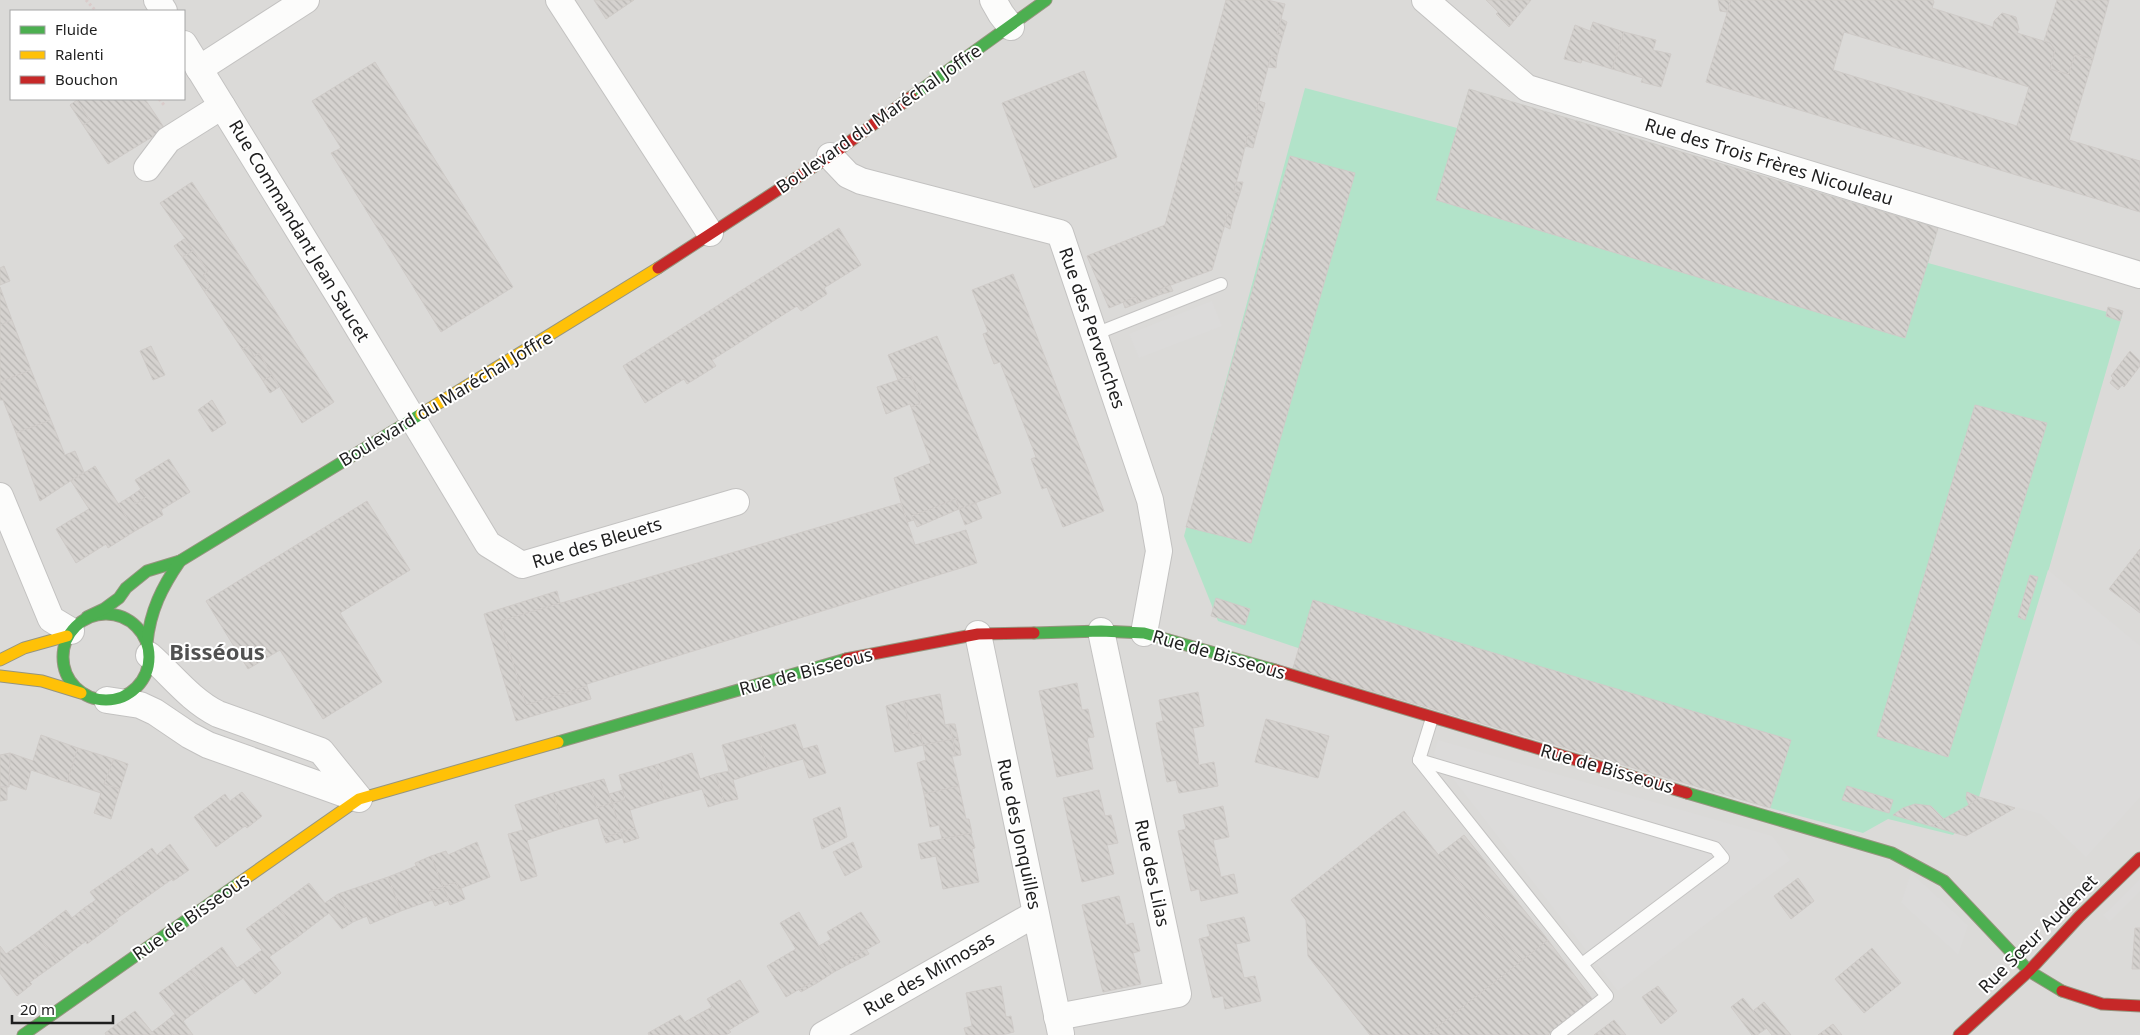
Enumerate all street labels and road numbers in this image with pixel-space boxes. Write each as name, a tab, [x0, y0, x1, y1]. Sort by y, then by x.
street label: Boulevard du Maréchal Joffre	[771, 38, 986, 198]
street label: Rue des Trois Frères Nicouleau	[1642, 112, 1897, 210]
street label: Rue Commandant Jean Saucet	[224, 115, 376, 346]
street label: Rue des Pervenches	[1054, 244, 1132, 412]
street label: Boulevard du Maréchal Joffre	[334, 325, 557, 472]
street label: Rue des Bleuets	[529, 511, 665, 573]
street label: Rue de Bisseous	[1150, 624, 1289, 685]
street label: Rue de Bisseous	[736, 642, 875, 700]
street label: Rue de Bisseous	[1538, 738, 1677, 799]
street label: Rue des Jonquilles	[992, 756, 1048, 911]
street label: Rue des Lilas	[1130, 817, 1176, 929]
street label: Rue de Bisseous	[127, 867, 254, 965]
street label: Rue Sœur Audenet	[1973, 868, 2102, 998]
street label: Rue des Mimosas	[859, 926, 998, 1020]

